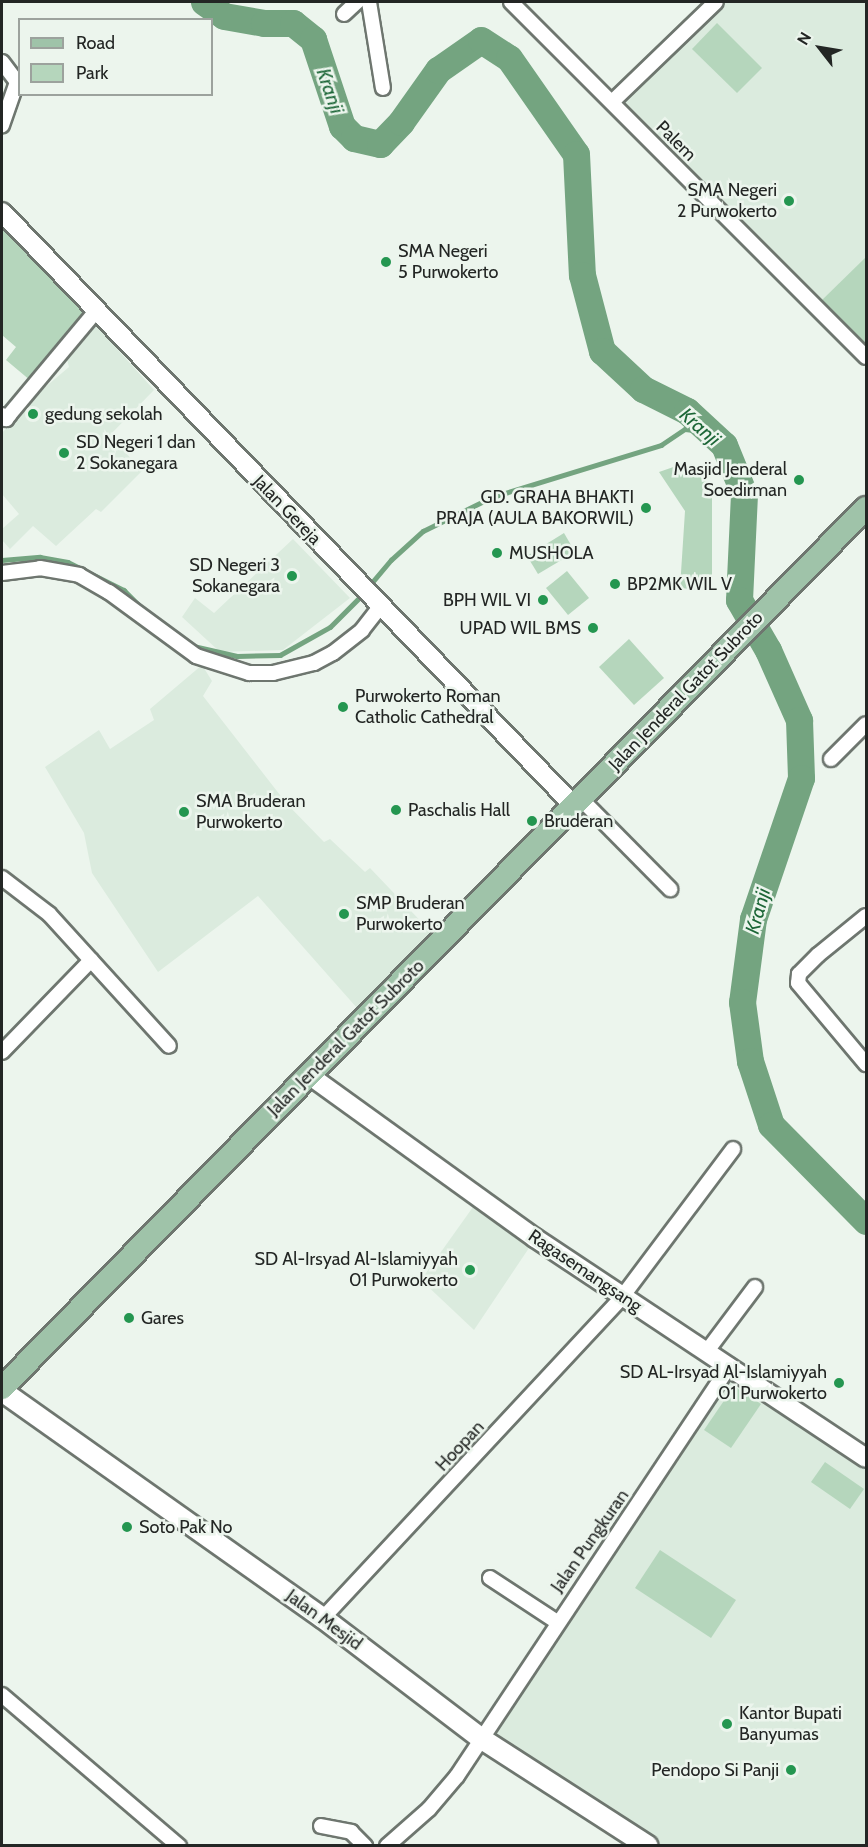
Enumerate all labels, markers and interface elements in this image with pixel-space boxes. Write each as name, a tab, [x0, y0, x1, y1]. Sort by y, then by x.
legend	[18, 18, 213, 96]
north arrow	[790, 18, 850, 78]
text: N	[793, 29, 815, 48]
text: Road	[76, 32, 115, 54]
text: Park	[76, 62, 108, 84]
water label: Kranji	[311, 65, 349, 117]
street label: Palem	[651, 116, 701, 166]
place label: SMA Negeri 2 Purwokerto	[677, 180, 777, 222]
marker: SMA Negeri 2 Purwokerto	[782, 194, 796, 208]
place label: SMA Negeri 5 Purwokerto	[398, 241, 498, 284]
marker: SMA Negeri 5 Purwokerto	[379, 255, 393, 269]
place label: gedung sekolah	[45, 403, 163, 425]
water label: Kranji	[675, 403, 725, 451]
marker: gedung sekolah	[26, 407, 40, 421]
place label: SD Negeri 1 dan 2 Sokanegara	[76, 432, 196, 474]
marker: SD Negeri 1 dan 2 Sokanegara	[57, 446, 71, 460]
place label: Masjid Jenderal Soedirman	[673, 459, 787, 502]
street label: Jalan Gereja	[249, 471, 325, 549]
marker: Masjid Jenderal Soedirman	[792, 473, 806, 487]
place label: GD. GRAHA BHAKTI PRAJA (AULA BAKORWIL)	[436, 487, 634, 530]
marker: GD. GRAHA BHAKTI PRAJA (AULA BAKORWIL)	[639, 501, 653, 515]
place label: MUSHOLA	[509, 542, 594, 564]
marker: MUSHOLA	[490, 546, 504, 560]
place label: SD Negeri 3 Sokanegara	[189, 555, 280, 598]
marker: SD Negeri 3 Sokanegara	[285, 569, 299, 583]
place label: BP2MK WIL V	[627, 573, 732, 595]
marker: BP2MK WIL V	[608, 577, 622, 591]
place label: BPH WIL VI	[443, 589, 531, 611]
marker: BPH WIL VI	[536, 593, 550, 607]
street label: Jalan Jenderal Gatot Subroto	[604, 607, 768, 775]
place label: UPAD WIL BMS	[460, 617, 581, 639]
marker: UPAD WIL BMS	[586, 621, 600, 635]
place label: Purwokerto Roman Catholic Cathedral	[355, 686, 501, 728]
marker: Purwokerto Roman Catholic Cathedral	[336, 700, 350, 714]
place label: SMA Bruderan Purwokerto	[196, 791, 305, 834]
place label: Paschalis Hall	[408, 799, 510, 821]
marker: Paschalis Hall	[389, 803, 403, 817]
marker: SMA Bruderan Purwokerto	[177, 805, 191, 819]
place label: Bruderan	[544, 810, 613, 832]
marker: Bruderan	[525, 814, 539, 828]
water label: Kranji	[740, 885, 776, 937]
place label: SMP Bruderan Purwokerto	[356, 893, 465, 936]
marker: SMP Bruderan Purwokerto	[337, 907, 351, 921]
street label: Jalan Jenderal Gatot Subroto	[263, 955, 429, 1121]
street label: Ragasemangsang	[524, 1225, 646, 1317]
place label: SD Al-Irsyad Al-Islamiyyah 01 Purwokerto	[255, 1249, 458, 1292]
marker: SD Al-Irsyad Al-Islamiyyah 01 Purwokerto	[463, 1263, 477, 1277]
place label: Gares	[141, 1307, 184, 1329]
marker: Gares	[122, 1311, 136, 1325]
place label: SD AL-Irsyad Al-Islamiyyah 01 Purwokerto	[620, 1362, 827, 1404]
marker: SD AL-Irsyad Al-Islamiyyah 01 Purwokerto	[832, 1376, 846, 1390]
street label: Hoopan	[431, 1416, 489, 1476]
street label: Jalan Pungkuran	[547, 1485, 633, 1597]
place label: Soto Pak No	[139, 1516, 232, 1538]
marker: Soto Pak No	[120, 1520, 134, 1534]
street label: Jalan Mesjid	[282, 1585, 366, 1655]
place label: Kantor Bupati Banyumas	[739, 1703, 842, 1746]
marker: Kantor Bupati Banyumas	[720, 1717, 734, 1731]
place label: Pendopo Si Panji	[651, 1759, 779, 1781]
marker: Pendopo Si Panji	[784, 1763, 798, 1777]

